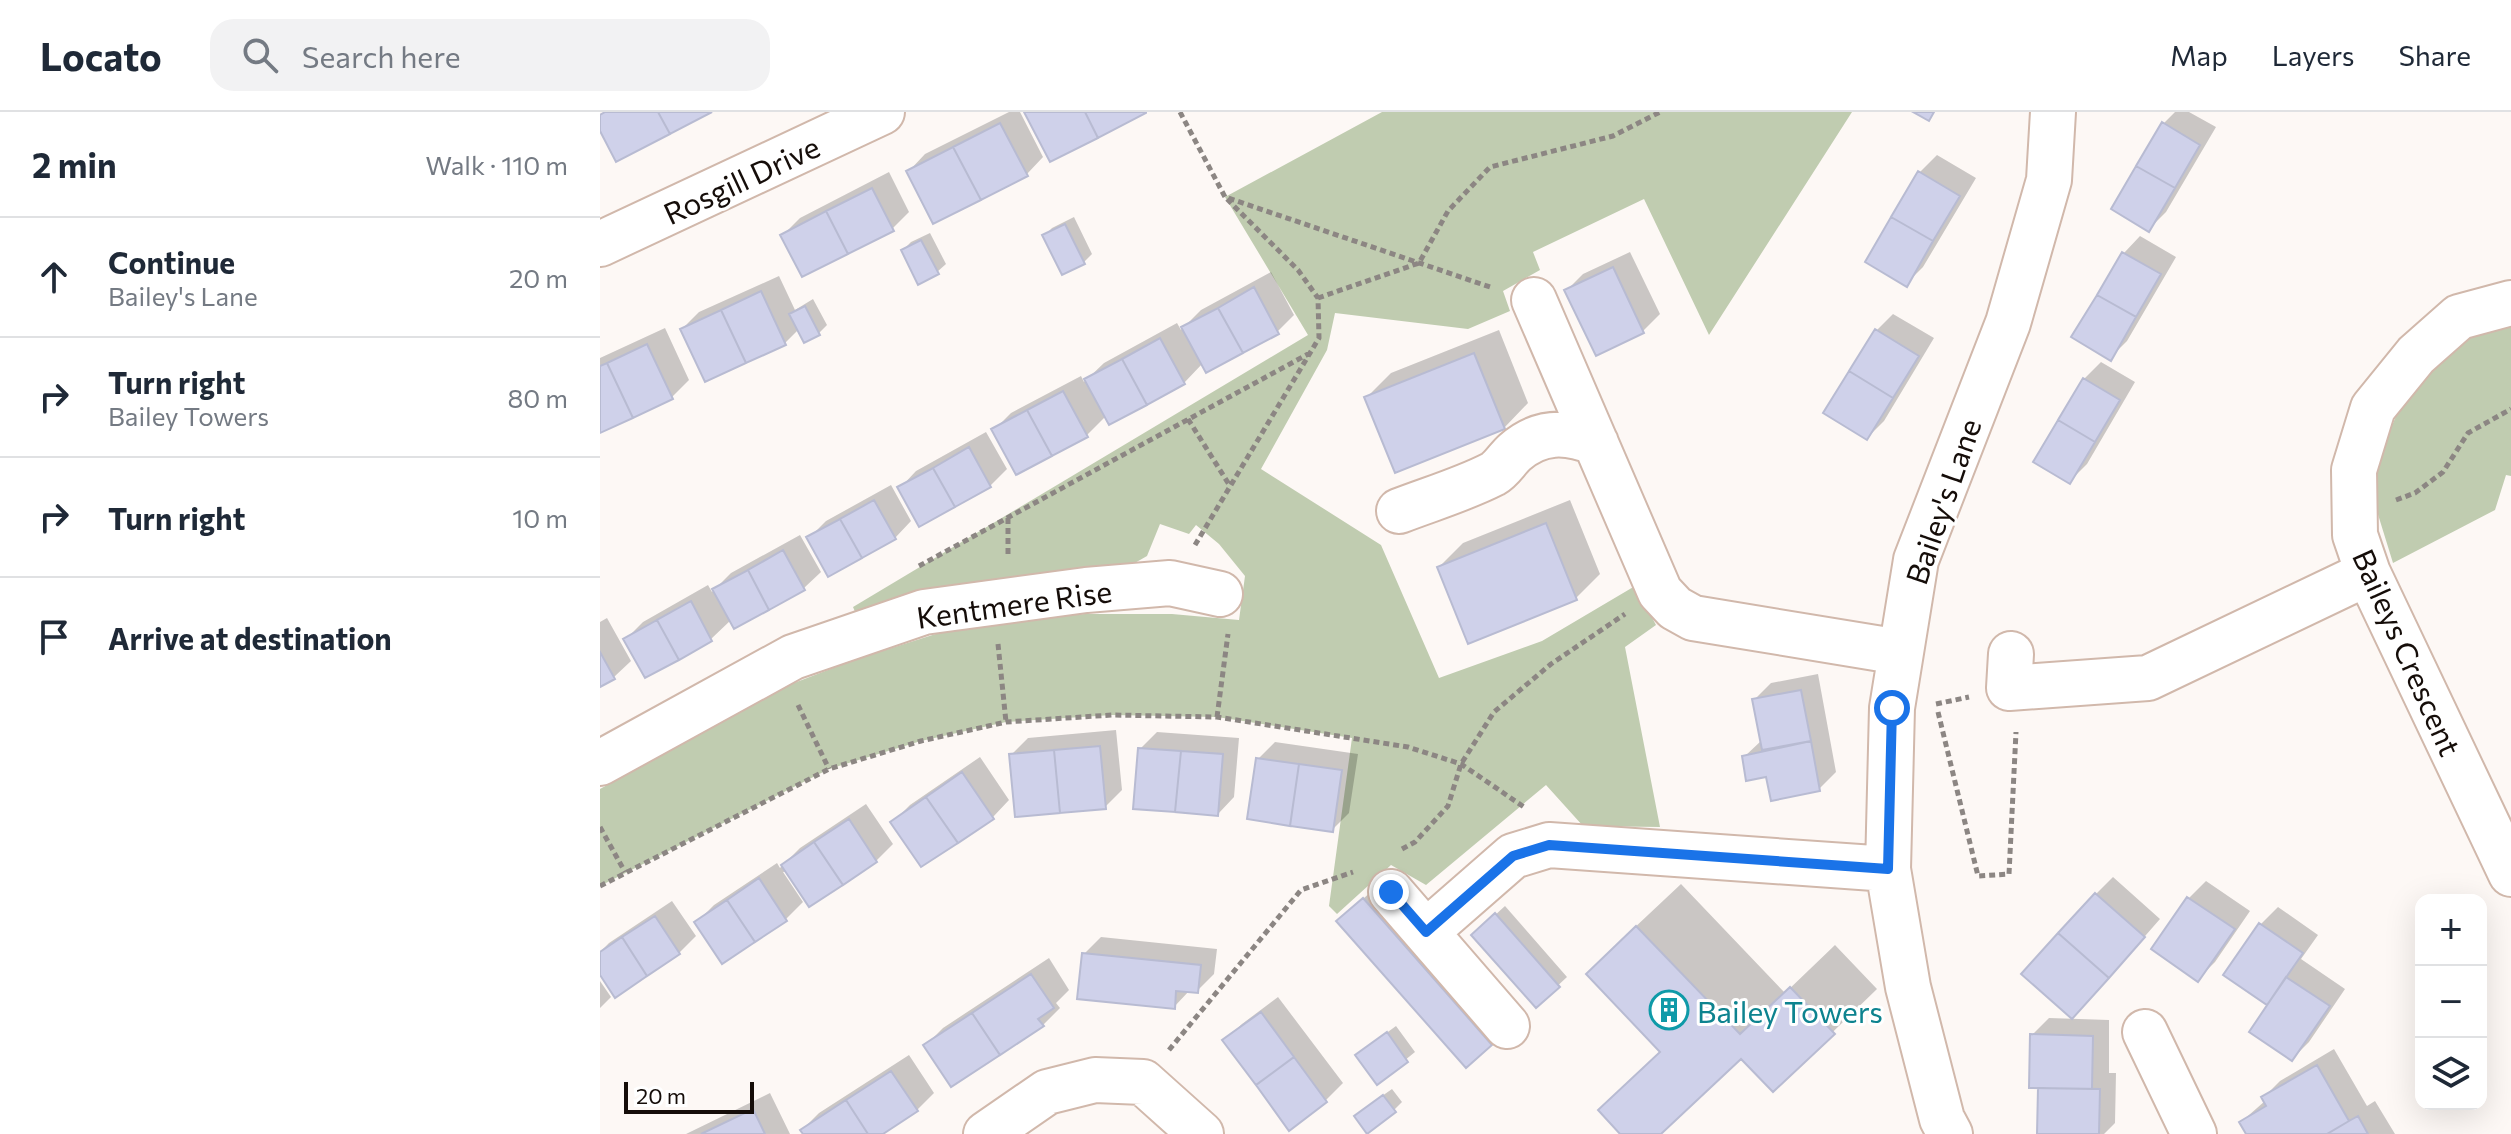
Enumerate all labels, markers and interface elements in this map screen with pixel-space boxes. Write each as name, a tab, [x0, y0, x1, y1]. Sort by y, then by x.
search box	[210, 19, 770, 91]
text: Locato	[40, 32, 162, 79]
icon: search	[238, 33, 282, 77]
text: Search here	[302, 37, 460, 74]
text: Map	[2170, 38, 2228, 72]
text: Layers	[2272, 38, 2354, 72]
text: Share	[2398, 38, 2471, 72]
street label: Rosgill Drive	[657, 127, 825, 231]
text: 2 min	[32, 143, 117, 185]
text: Walk · 110 m	[426, 149, 568, 180]
text: Continue	[108, 243, 235, 280]
icon: ahead	[32, 255, 76, 299]
text: 20 m	[509, 262, 568, 293]
text: Bailey's Lane	[108, 280, 258, 311]
text: Turn right	[108, 363, 245, 400]
icon: right	[32, 375, 76, 419]
text: 80 m	[508, 382, 568, 413]
text: Bailey Towers	[108, 400, 269, 431]
street label: Bailey's Lane	[1896, 413, 1988, 589]
icon: right	[32, 495, 76, 539]
text: Turn right	[108, 499, 245, 536]
text: 10 m	[512, 502, 568, 533]
street label: Baileys Crescent	[2346, 543, 2470, 761]
street label: Kentmere Rise	[914, 571, 1114, 635]
icon: arrive	[32, 615, 76, 659]
text: Arrive at destination	[108, 619, 392, 656]
route start	[1874, 690, 1910, 726]
route end	[1373, 874, 1409, 910]
map controls	[2415, 894, 2487, 1110]
button: +	[2415, 894, 2487, 966]
button: −	[2415, 966, 2487, 1038]
building icon: Bailey Towers	[1648, 989, 1690, 1031]
place label: Bailey Towers	[1697, 992, 1883, 1029]
button: layers	[2415, 1038, 2487, 1110]
scale bar	[624, 1078, 754, 1114]
text: 20 m	[636, 1082, 686, 1109]

